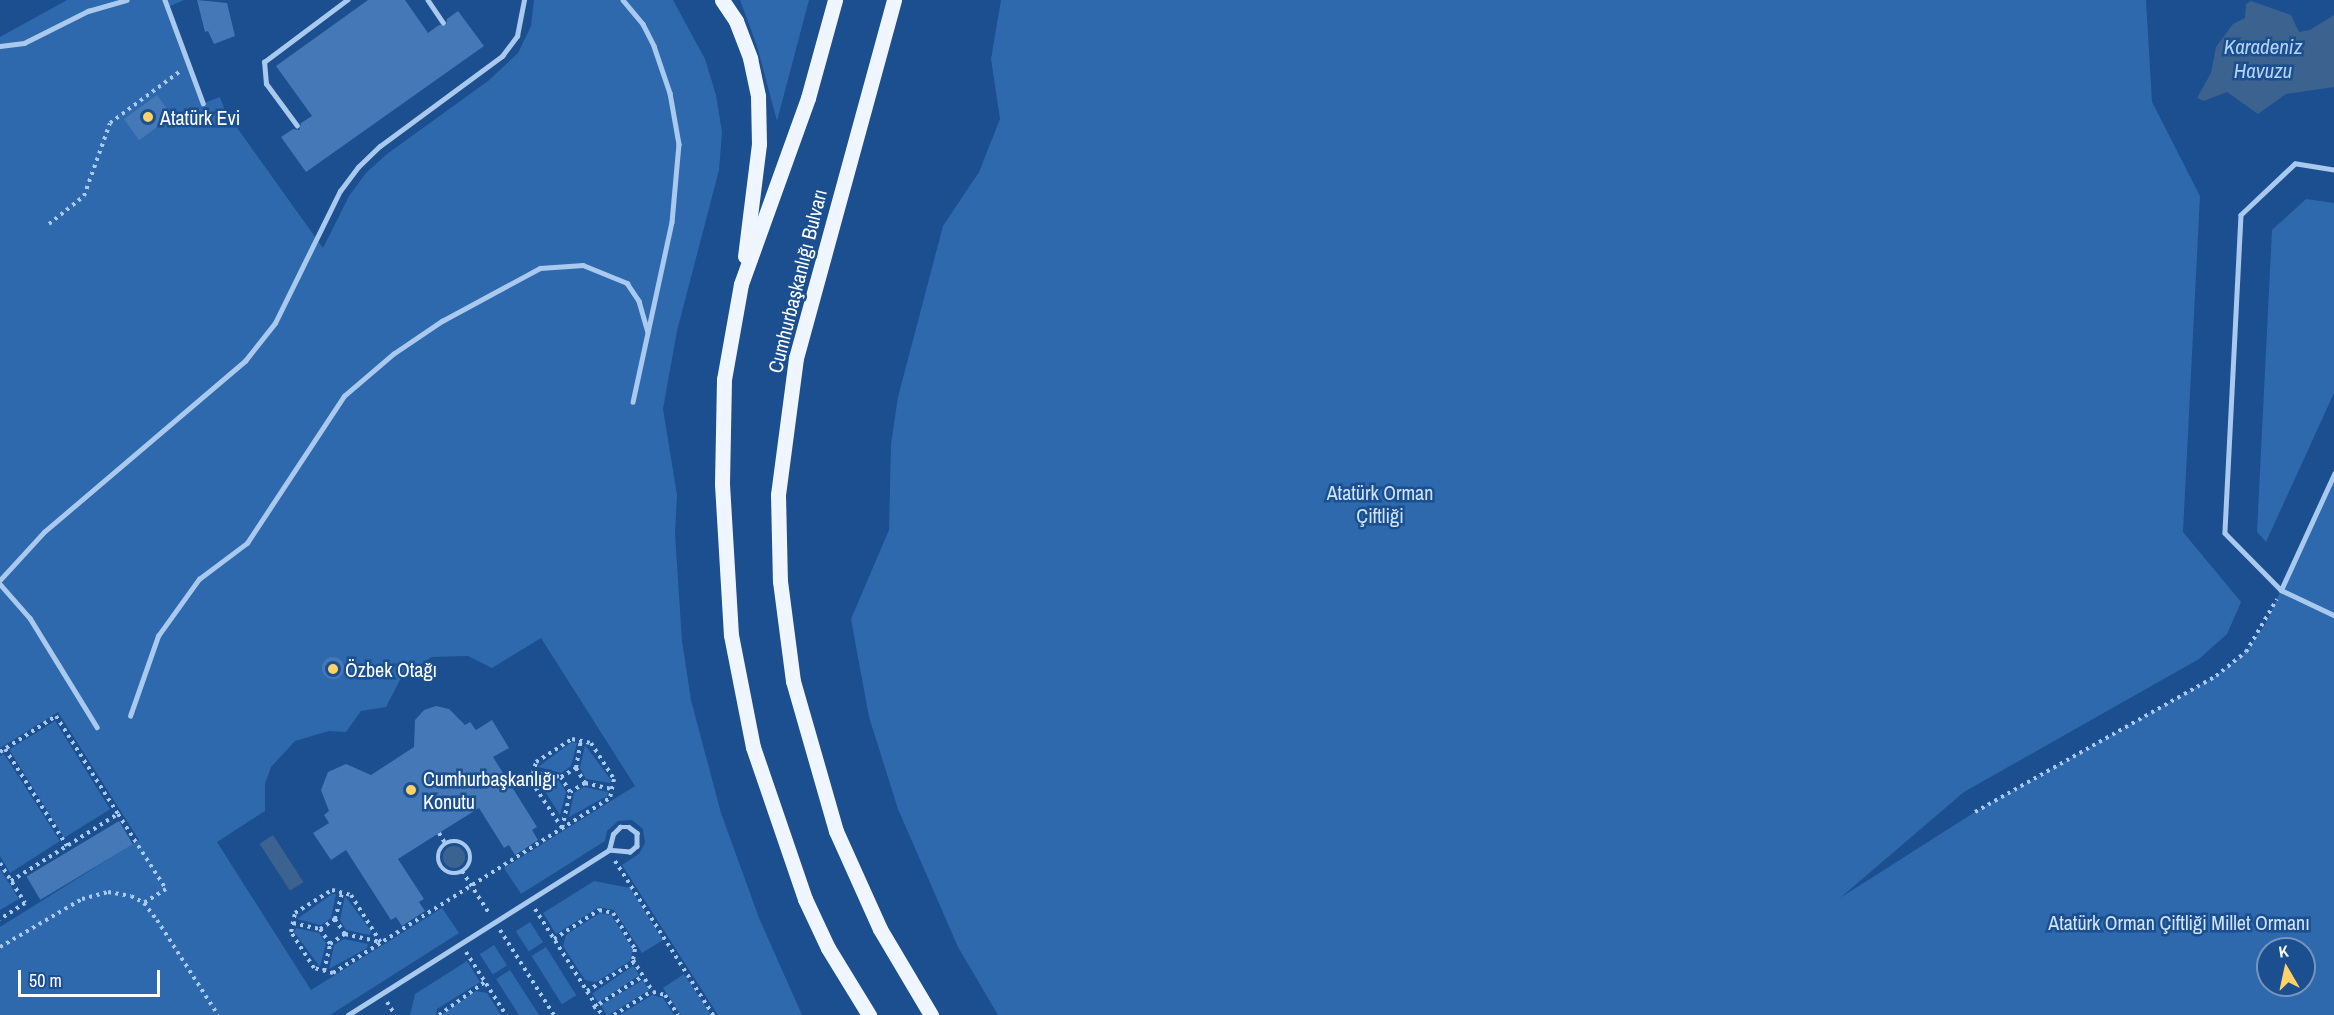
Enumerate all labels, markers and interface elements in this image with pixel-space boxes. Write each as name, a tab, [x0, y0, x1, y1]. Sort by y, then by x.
water label: Karadeniz Havuzu	[2224, 34, 2302, 84]
place label: Atatürk Evi	[160, 105, 240, 129]
marker: Atatürk Evi	[141, 110, 155, 124]
street label: Cumhurbaşkanlığı Bulvarı	[763, 187, 831, 375]
park label: Atatürk Orman Çiftliği	[1327, 481, 1433, 528]
place label: Özbek Otağı	[345, 657, 437, 681]
marker: Özbek Otağı	[326, 662, 340, 676]
place label: Cumhurbaşkanlığı Konutu	[423, 766, 556, 813]
marker: Cumhurbaşkanlığı Konutu	[404, 783, 418, 797]
park label: Atatürk Orman Çiftliği Millet Ormanı	[2048, 910, 2310, 934]
north arrow	[2256, 937, 2316, 997]
text: K	[2277, 940, 2290, 963]
scale bar	[21, 958, 164, 996]
text: 50 m	[29, 968, 62, 993]

